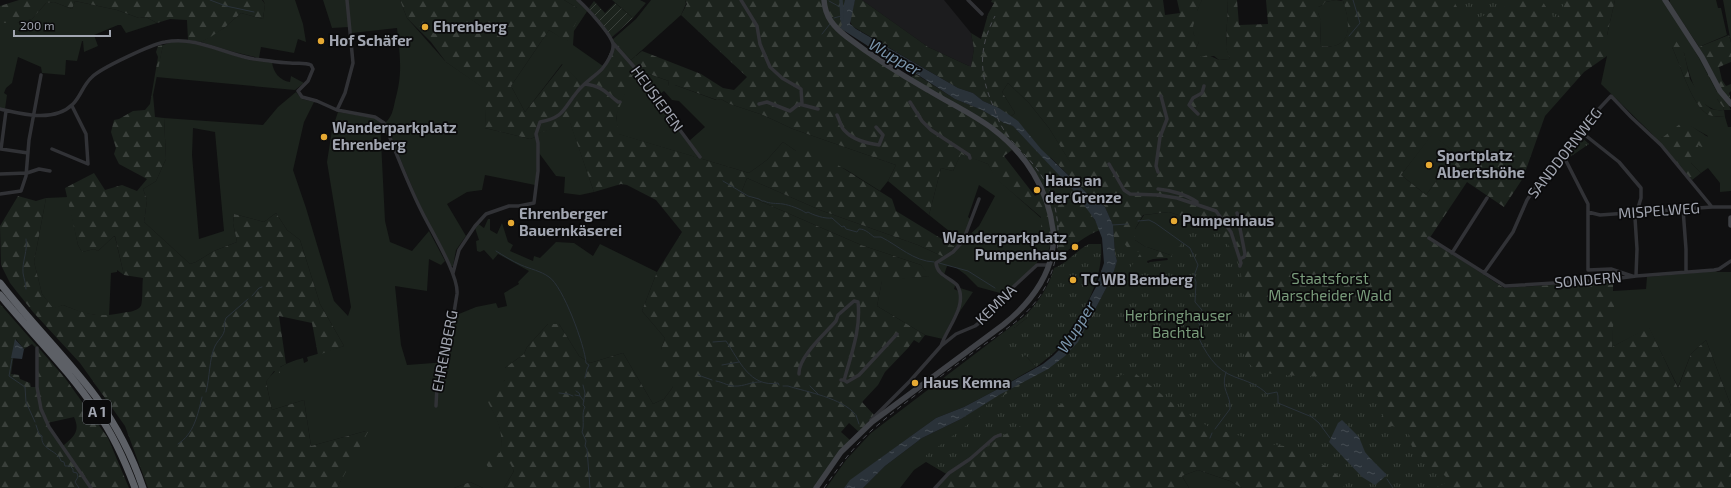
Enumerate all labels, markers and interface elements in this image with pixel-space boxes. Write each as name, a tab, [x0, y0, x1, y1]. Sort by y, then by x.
scale bar	[14, 12, 110, 38]
place label: Ehrenberg	[433, 17, 507, 35]
text: 200 m	[20, 18, 54, 32]
marker: Ehrenberg	[420, 22, 430, 32]
place label: Hof Schäfer	[329, 31, 413, 49]
water label: Wupper	[866, 34, 925, 79]
marker: Hof Schäfer	[316, 36, 326, 46]
street label: HEUSIEPEN	[628, 62, 688, 135]
street label: SANDDORNWEG	[1523, 103, 1605, 201]
place label: Wanderparkplatz Ehrenberg	[332, 118, 457, 153]
marker: Wanderparkplatz Ehrenberg	[319, 132, 329, 142]
place label: Sportplatz Albertshöhe	[1437, 146, 1525, 181]
marker: Sportplatz Albertshöhe	[1424, 160, 1434, 170]
place label: Haus an der Grenze	[1045, 171, 1122, 206]
marker: Haus an der Grenze	[1032, 185, 1042, 195]
street label: MISPELWEG	[1618, 198, 1700, 222]
place label: Ehrenberger Bauernkäserei	[519, 204, 622, 239]
place label: Pumpenhaus	[1182, 211, 1274, 229]
marker: Pumpenhaus	[1169, 216, 1179, 226]
marker: Ehrenberger Bauernkäserei	[506, 218, 516, 228]
place label: Wanderparkplatz Pumpenhaus	[942, 228, 1067, 263]
marker: Wanderparkplatz Pumpenhaus	[1070, 242, 1080, 252]
street label: SONDERN	[1554, 267, 1622, 291]
park label: Staatsforst Marscheider Wald	[1268, 269, 1392, 304]
place label: TC WB Bemberg	[1081, 270, 1193, 288]
marker: TC WB Bemberg	[1068, 275, 1078, 285]
street label: KEMNA	[971, 280, 1020, 328]
water label: Wupper	[1052, 297, 1099, 356]
park label: Herbringhauser Bachtal	[1125, 306, 1231, 341]
street label: EHRENBERG	[427, 308, 461, 393]
place label: Haus Kemna	[923, 373, 1011, 391]
marker: Haus Kemna	[910, 378, 920, 388]
road number: A 1	[83, 400, 111, 424]

